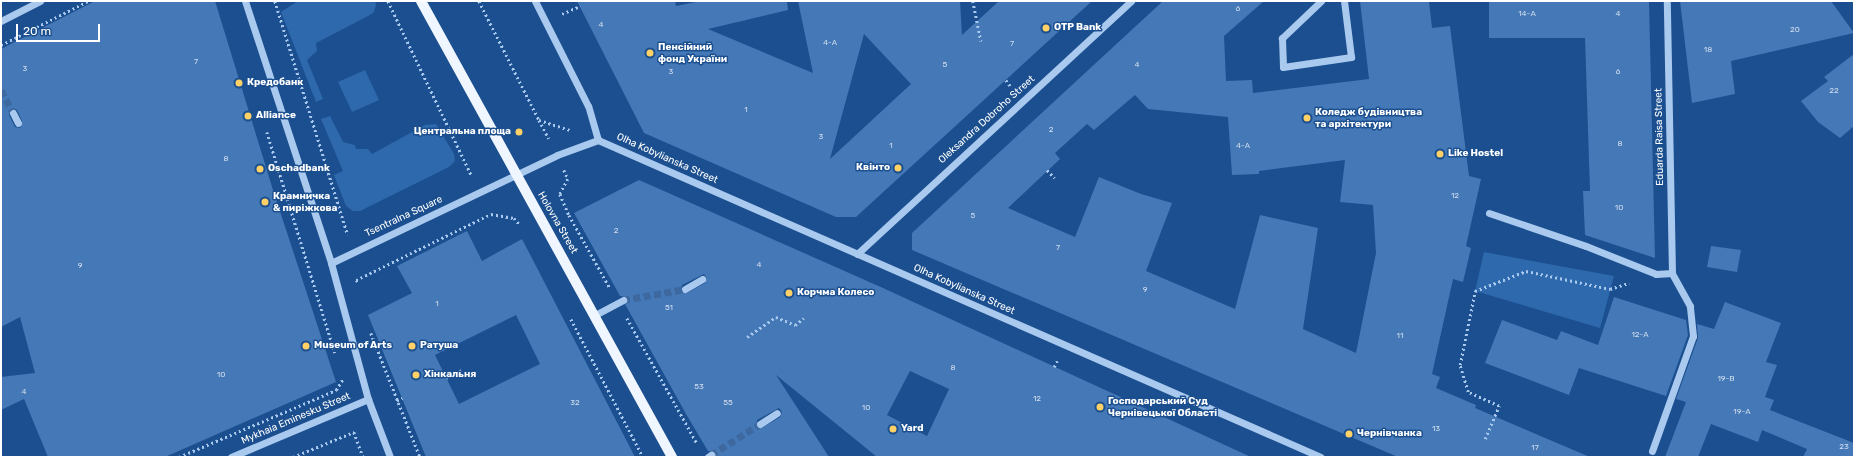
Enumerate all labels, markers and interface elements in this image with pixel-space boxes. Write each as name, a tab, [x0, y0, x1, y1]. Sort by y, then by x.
house number: 6	[1236, 4, 1240, 14]
house number: 14-А	[1518, 9, 1536, 19]
house number: 4	[1616, 9, 1620, 19]
scale bar	[18, 16, 102, 42]
house number: 4	[599, 20, 603, 30]
place label: OTP Bank	[1054, 22, 1101, 34]
marker: OTP Bank	[1041, 23, 1051, 33]
text: 20 m	[23, 24, 51, 38]
house number: 20	[1790, 25, 1800, 35]
house number: 4-А	[823, 38, 837, 48]
house number: 7	[1010, 39, 1014, 49]
place label: Пенсійний фонд України	[658, 41, 727, 64]
house number: 18	[1704, 45, 1712, 55]
marker: Пенсійний фонд України	[645, 48, 655, 58]
house number: 7	[194, 57, 198, 67]
house number: 5	[943, 60, 947, 70]
house number: 4	[1135, 60, 1139, 70]
house number: 3	[23, 64, 27, 74]
house number: 3	[669, 67, 673, 77]
house number: 6	[1616, 67, 1620, 77]
street label: Oleksandra Dobroho Street	[936, 74, 1038, 166]
place label: Кредобанк	[247, 77, 303, 89]
marker: Кредобанк	[234, 78, 244, 88]
house number: 22	[1829, 86, 1839, 96]
street label: Eduarda Raisa Street	[1653, 88, 1667, 186]
house number: 1	[744, 105, 748, 115]
place label: Коледж будівництва та архітектури	[1315, 106, 1422, 130]
place label: Alliance	[256, 110, 296, 122]
marker: Alliance	[243, 111, 253, 121]
marker: Коледж будівництва та архітектури	[1302, 113, 1312, 123]
house number: 2	[1049, 125, 1053, 135]
place label: Центральна площа	[414, 126, 511, 138]
marker: Центральна площа	[514, 127, 524, 137]
street label: Olha Kobylianska Street	[615, 131, 719, 187]
house number: 3	[819, 132, 823, 142]
house number: 8	[1617, 139, 1623, 149]
house number: 1	[889, 141, 893, 151]
house number: 4-А	[1236, 141, 1250, 151]
place label: Like Hostel	[1448, 148, 1503, 160]
marker: Like Hostel	[1435, 149, 1445, 159]
house number: 8	[223, 154, 229, 164]
place label: Квінто	[856, 162, 890, 174]
place label: Oschadbank	[268, 163, 330, 175]
marker: Квінто	[893, 163, 903, 173]
marker: Oschadbank	[255, 164, 265, 174]
place label: Крамничка & пиріжкова	[273, 190, 337, 214]
street label: Holovna Street	[534, 190, 580, 256]
house number: 12	[1451, 191, 1459, 201]
street label: Tsentralna Square	[363, 194, 445, 240]
marker: Крамничка & пиріжкова	[260, 197, 270, 207]
house number: 10	[1615, 203, 1623, 213]
house number: 5	[971, 211, 975, 221]
house number: 2	[614, 226, 618, 236]
house number: 7	[1056, 243, 1060, 253]
house number: 4	[757, 260, 761, 270]
house number: 9	[78, 261, 82, 271]
street label: Olha Kobylianska Street	[912, 262, 1016, 318]
house number: 9	[1143, 285, 1147, 295]
place label: Корчма Колесо	[797, 287, 874, 299]
marker: Корчма Колесо	[784, 288, 794, 298]
house number: 1	[435, 299, 439, 309]
house number: 51	[665, 303, 673, 313]
house number: 12-А	[1631, 330, 1649, 340]
house number: 11	[1397, 331, 1403, 341]
place label: Museum of Arts	[314, 340, 392, 352]
place label: Ратуша	[420, 340, 458, 352]
marker: Museum of Arts	[301, 341, 311, 351]
marker: Ратуша	[407, 341, 417, 351]
house number: 8	[950, 363, 956, 373]
place label: Хінкальня	[424, 369, 476, 381]
house number: 10	[217, 370, 225, 380]
marker: Хінкальня	[411, 370, 421, 380]
house number: 19-В	[1717, 374, 1735, 384]
house number: 53	[694, 382, 704, 392]
house number: 4	[22, 387, 26, 397]
street label: Mykhaia Eminesku Street	[240, 391, 352, 447]
house number: 12	[1033, 394, 1041, 404]
place label: Господарський Суд Чернівецької Області	[1108, 395, 1217, 418]
house number: 32	[570, 398, 580, 408]
house number: 55	[723, 398, 733, 408]
marker: Господарський Суд Чернівецької Області	[1095, 402, 1105, 412]
house number: 10	[862, 403, 870, 413]
house number: 19-А	[1733, 407, 1751, 417]
place label: Yard	[901, 423, 924, 435]
marker: Yard	[888, 424, 898, 434]
house number: 13	[1432, 424, 1440, 434]
place label: Чернівчанка	[1357, 428, 1422, 440]
marker: Чернівчанка	[1344, 429, 1354, 439]
house number: 23	[1839, 442, 1849, 452]
house number: 17	[1531, 443, 1539, 453]

